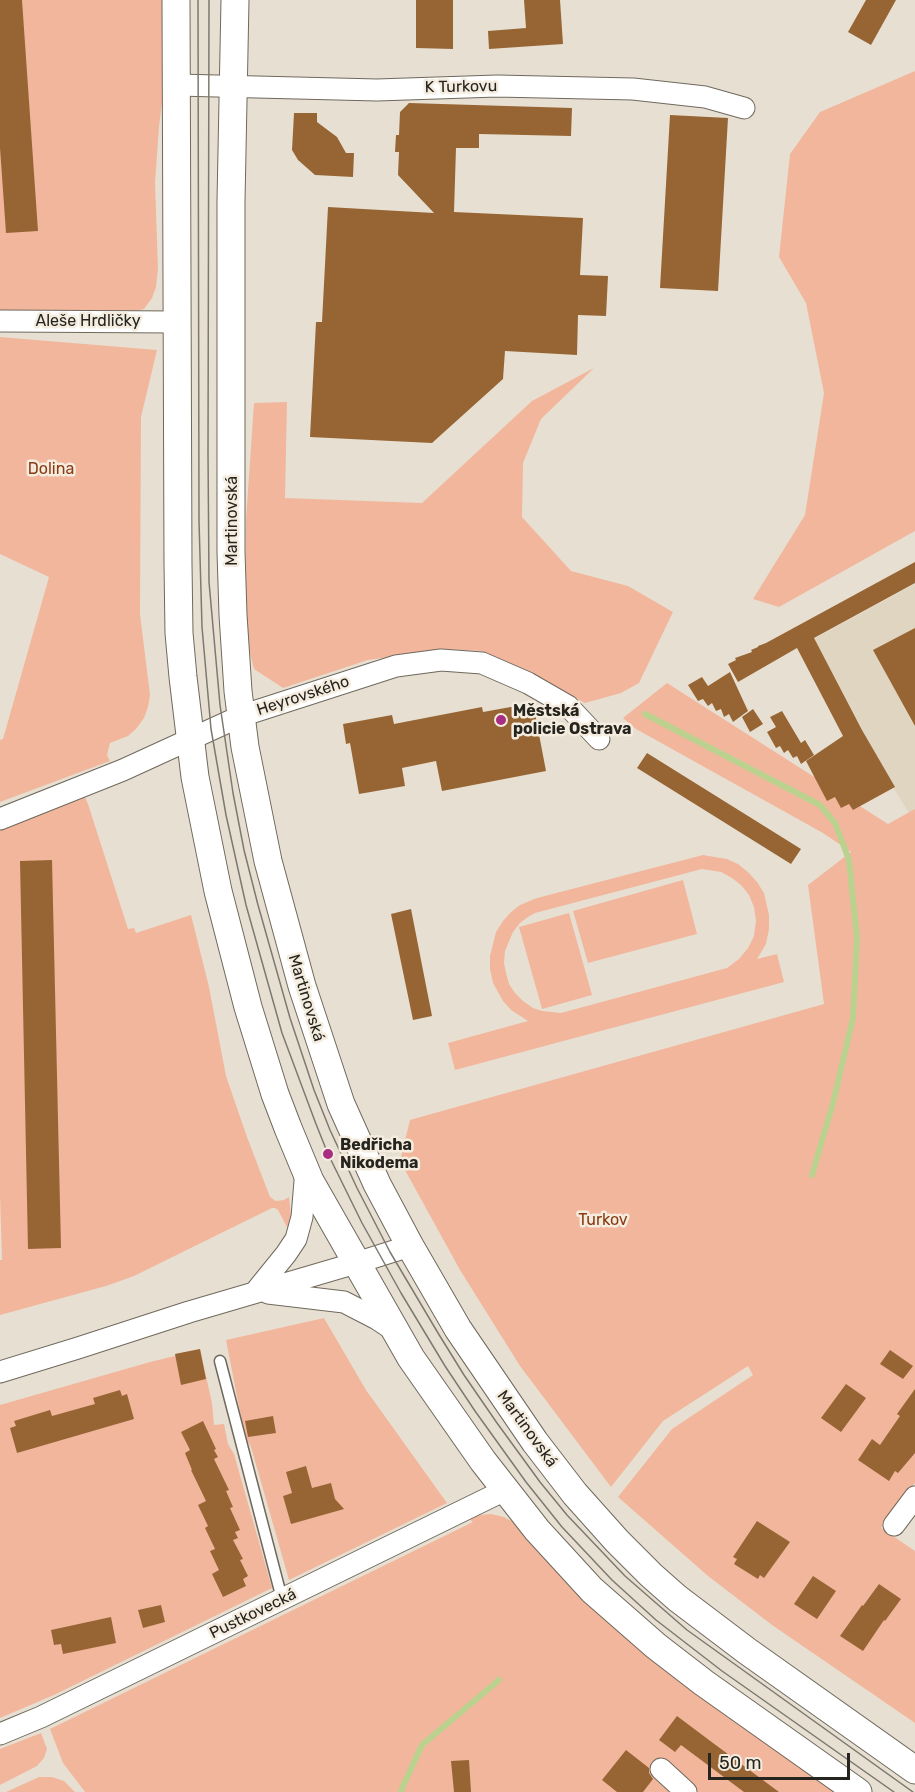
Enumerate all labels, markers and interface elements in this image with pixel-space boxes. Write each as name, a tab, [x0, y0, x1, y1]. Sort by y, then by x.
street label: K Turkovu	[425, 77, 497, 97]
street label: Aleše Hrdličky	[35, 311, 141, 331]
park label: Dolina	[28, 459, 74, 479]
street label: Martinovská	[222, 476, 242, 566]
street label: Heyrovského	[254, 672, 352, 720]
place label: Městská policie Ostrava	[513, 701, 632, 739]
marker: Městská policie Ostrava	[494, 713, 508, 727]
street label: Martinovská	[284, 952, 328, 1044]
place label: Bedřicha Nikodema	[340, 1135, 419, 1173]
marker: Bedřicha Nikodema	[321, 1147, 335, 1161]
park label: Turkov	[578, 1210, 628, 1230]
street label: Martinovská	[493, 1387, 561, 1471]
street label: Pustkovecká	[206, 1585, 300, 1643]
scale bar	[711, 1741, 854, 1779]
text: 50 m	[719, 1752, 762, 1774]

